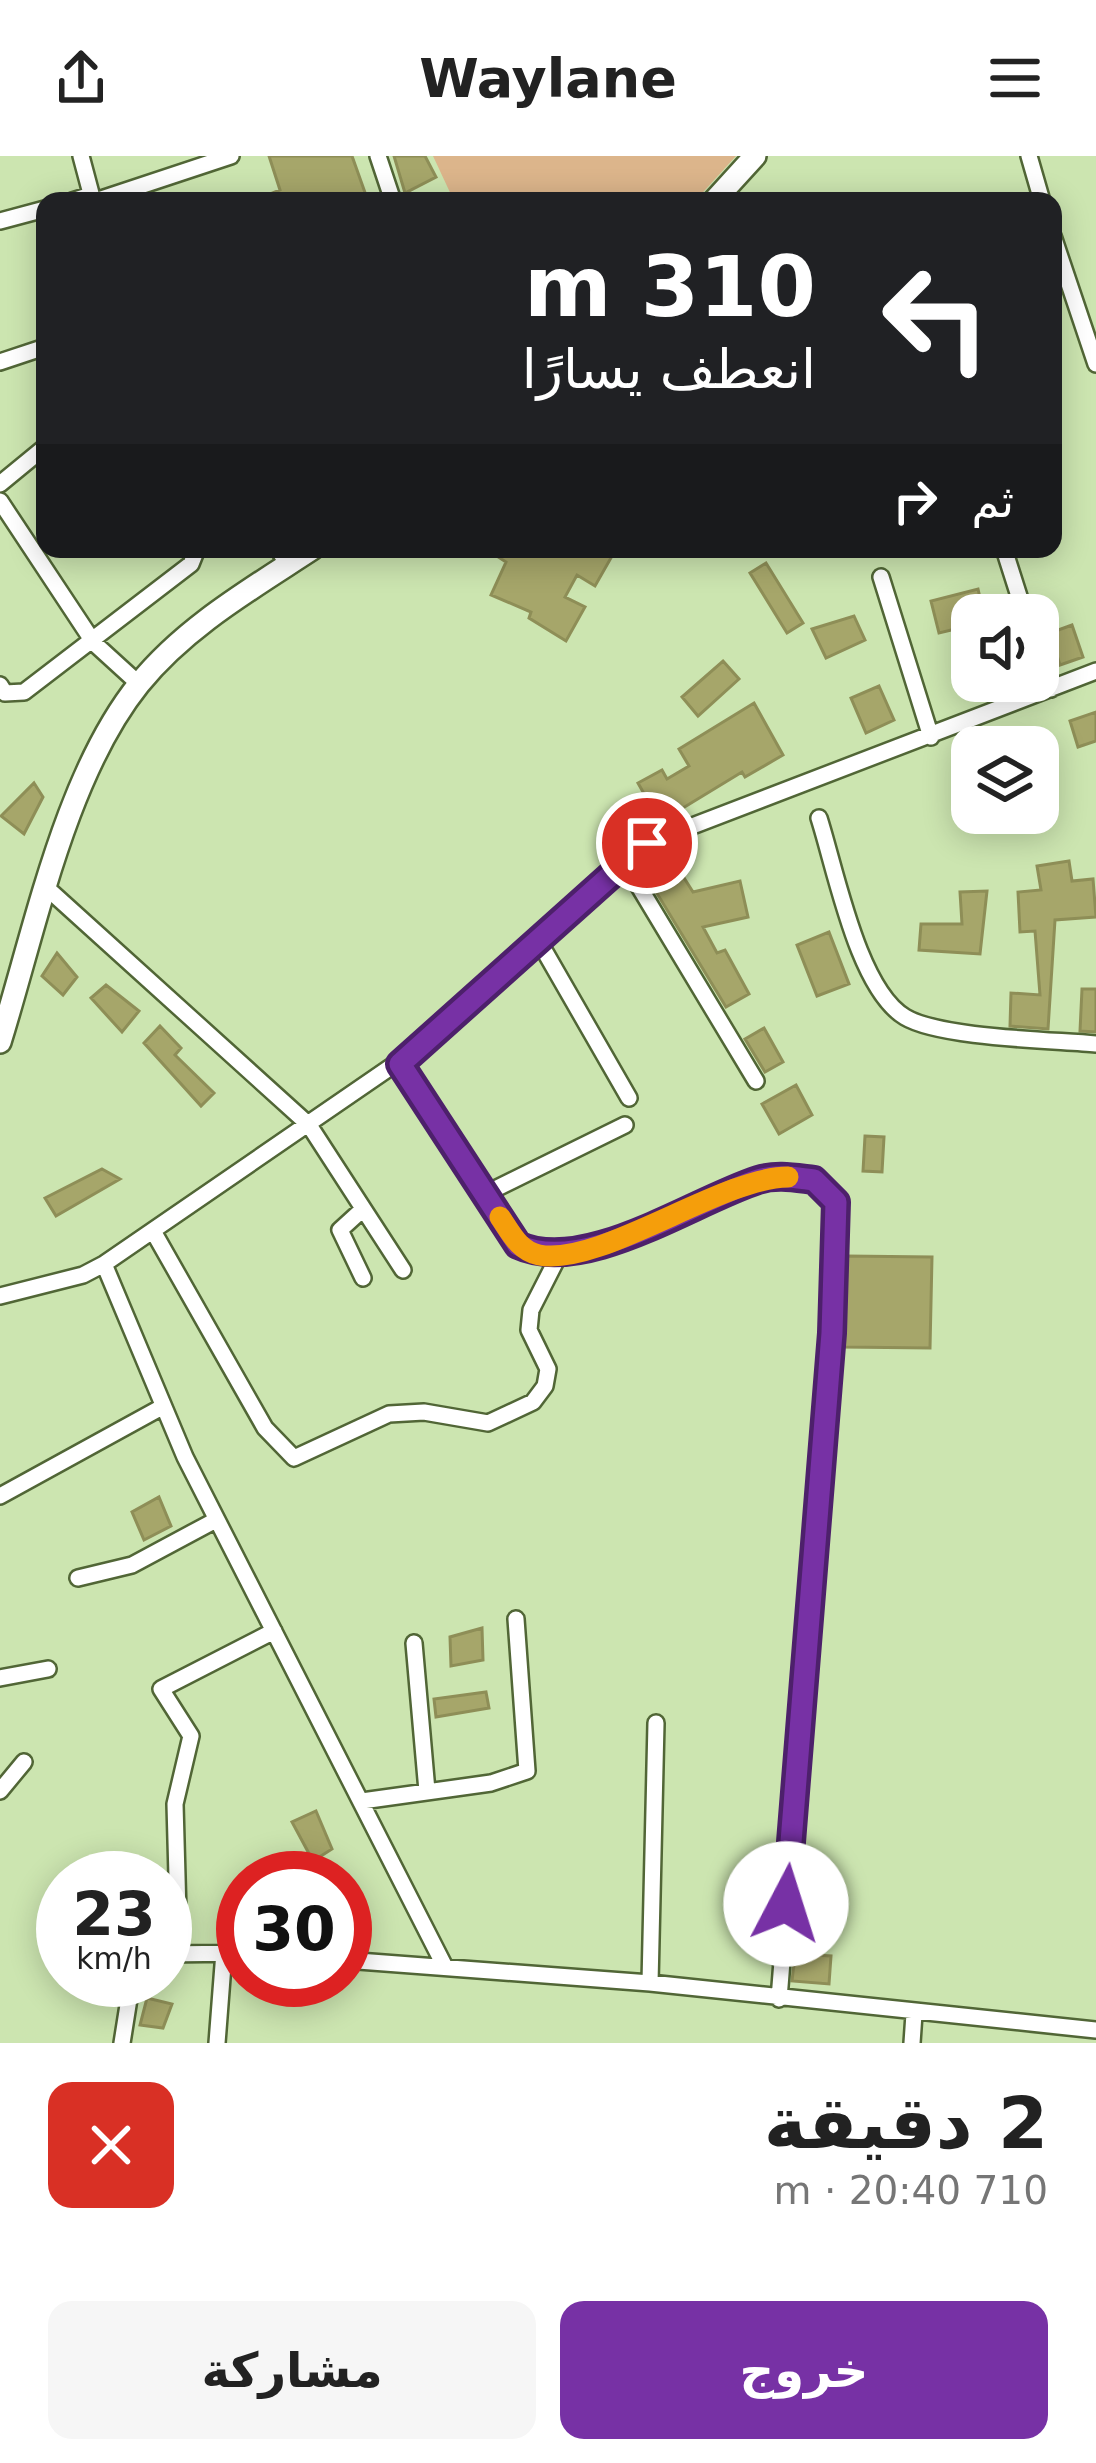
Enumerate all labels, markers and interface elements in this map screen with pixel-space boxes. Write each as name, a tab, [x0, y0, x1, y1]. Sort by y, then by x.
icon: share	[48, 45, 114, 111]
icon: menu	[982, 45, 1048, 111]
text: Waylane	[419, 47, 677, 110]
text: 310 m	[524, 238, 816, 336]
icon: left	[858, 240, 1014, 396]
text: انعطف يسارًا	[522, 338, 816, 401]
icon: right	[882, 468, 948, 534]
text: ثم	[972, 475, 1014, 528]
map controls	[951, 594, 1059, 834]
button: sound	[951, 594, 1059, 702]
button: layers	[951, 726, 1059, 834]
pin	[596, 792, 698, 894]
icon: arrive	[614, 810, 680, 876]
position arrow	[723, 1841, 849, 1967]
speed limit sign: 30	[216, 1851, 372, 2007]
text: 23	[72, 1879, 156, 1949]
text: km/h	[76, 1941, 152, 1976]
text: 2 دقيقة	[764, 2081, 1048, 2165]
button: close	[48, 2082, 174, 2208]
text: 710 m · 20:40	[774, 2168, 1048, 2213]
button: مشاركة	[48, 2301, 536, 2439]
button: خروج	[560, 2301, 1048, 2439]

